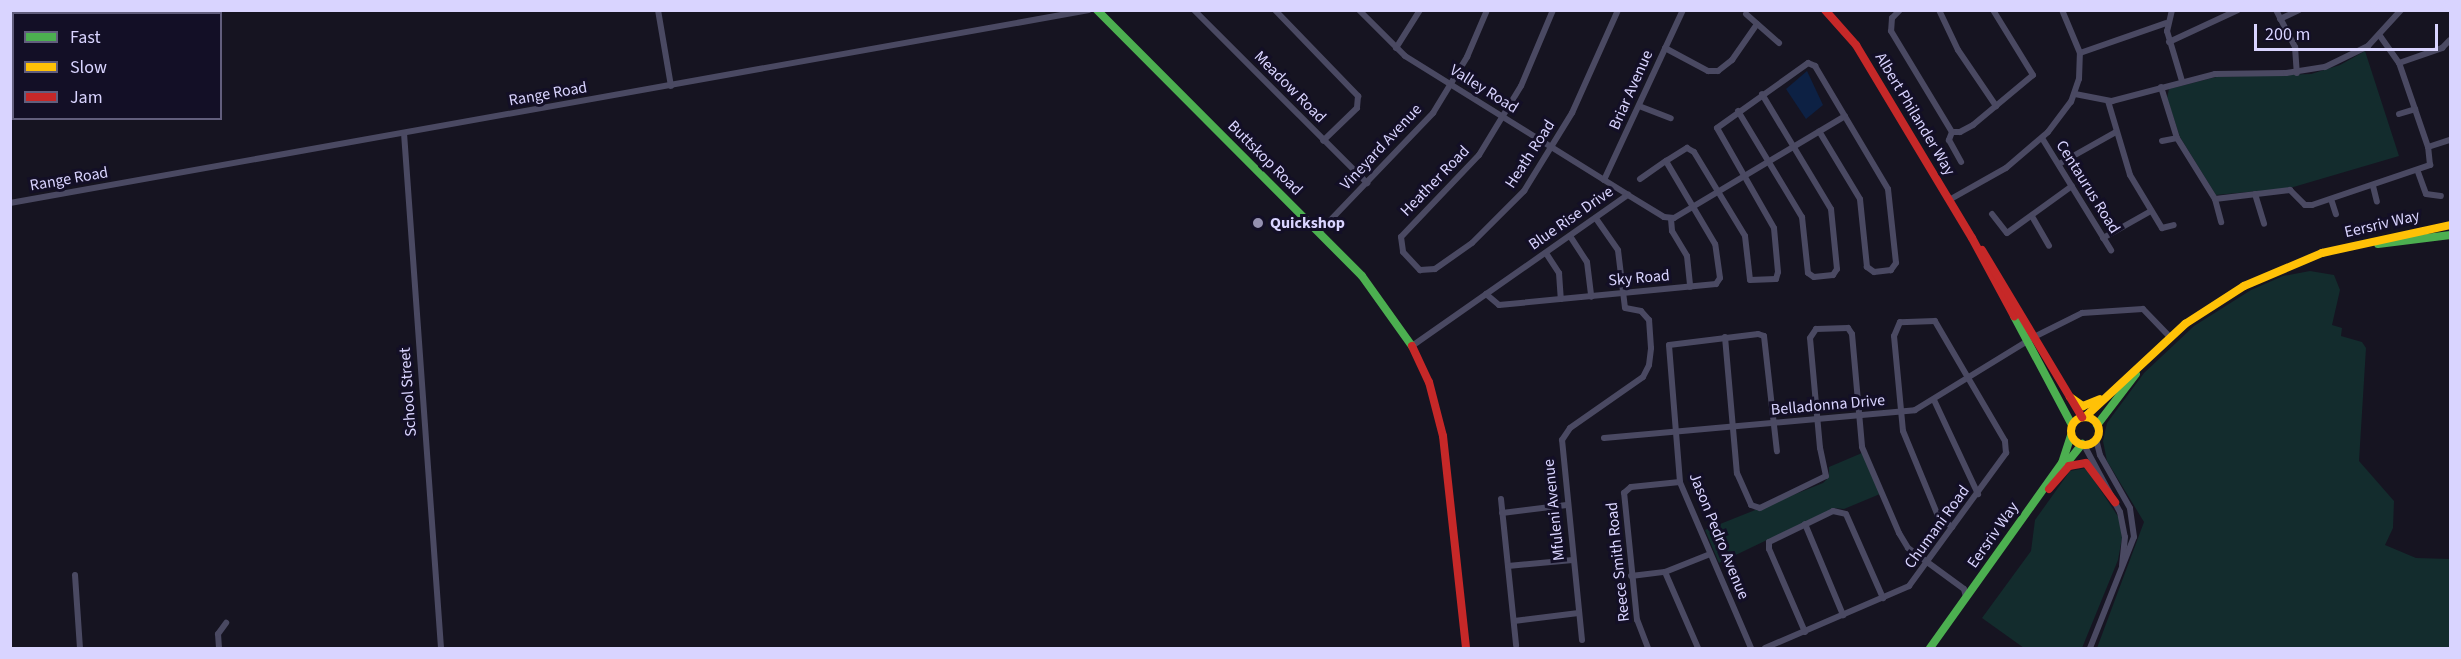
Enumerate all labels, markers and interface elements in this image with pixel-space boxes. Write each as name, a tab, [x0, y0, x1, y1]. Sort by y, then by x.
legend	[12, 12, 222, 120]
scale bar	[2257, 12, 2442, 50]
text: 200 m	[2265, 22, 2310, 47]
text: Fast	[70, 25, 101, 50]
street label: Meadow Road	[1250, 47, 1330, 127]
street label: Briar Avenue	[1605, 47, 1657, 133]
street label: Albert Philander Way	[1871, 49, 1959, 179]
text: Slow	[70, 55, 107, 80]
street label: Valley Road	[1446, 60, 1522, 118]
street label: Range Road	[507, 78, 589, 110]
text: Jam	[70, 85, 103, 110]
street label: Vineyard Avenue	[1336, 100, 1426, 194]
street label: Heath Road	[1501, 116, 1559, 192]
street label: Buttskop Road	[1224, 117, 1306, 199]
street label: Centaurus Road	[2052, 137, 2124, 237]
street label: Heather Road	[1396, 142, 1474, 220]
street label: Range Road	[28, 163, 110, 195]
street label: Blue Rise Drive	[1525, 182, 1617, 254]
street label: Eersriv Way	[2343, 206, 2421, 242]
place label: Quickshop	[1270, 213, 1345, 233]
marker: Quickshop	[1251, 216, 1265, 230]
street label: Sky Road	[1608, 266, 1670, 290]
street label: School Street	[395, 347, 421, 437]
street label: Belladonna Drive	[1770, 390, 1886, 420]
street label: Mfuleni Avenue	[1539, 458, 1569, 562]
street label: Jason Pedro Avenue	[1685, 470, 1753, 602]
street label: Chumani Road	[1900, 482, 1974, 572]
street label: Eersriv Way	[1963, 498, 2023, 572]
street label: Reece Smith Road	[1602, 501, 1634, 623]

